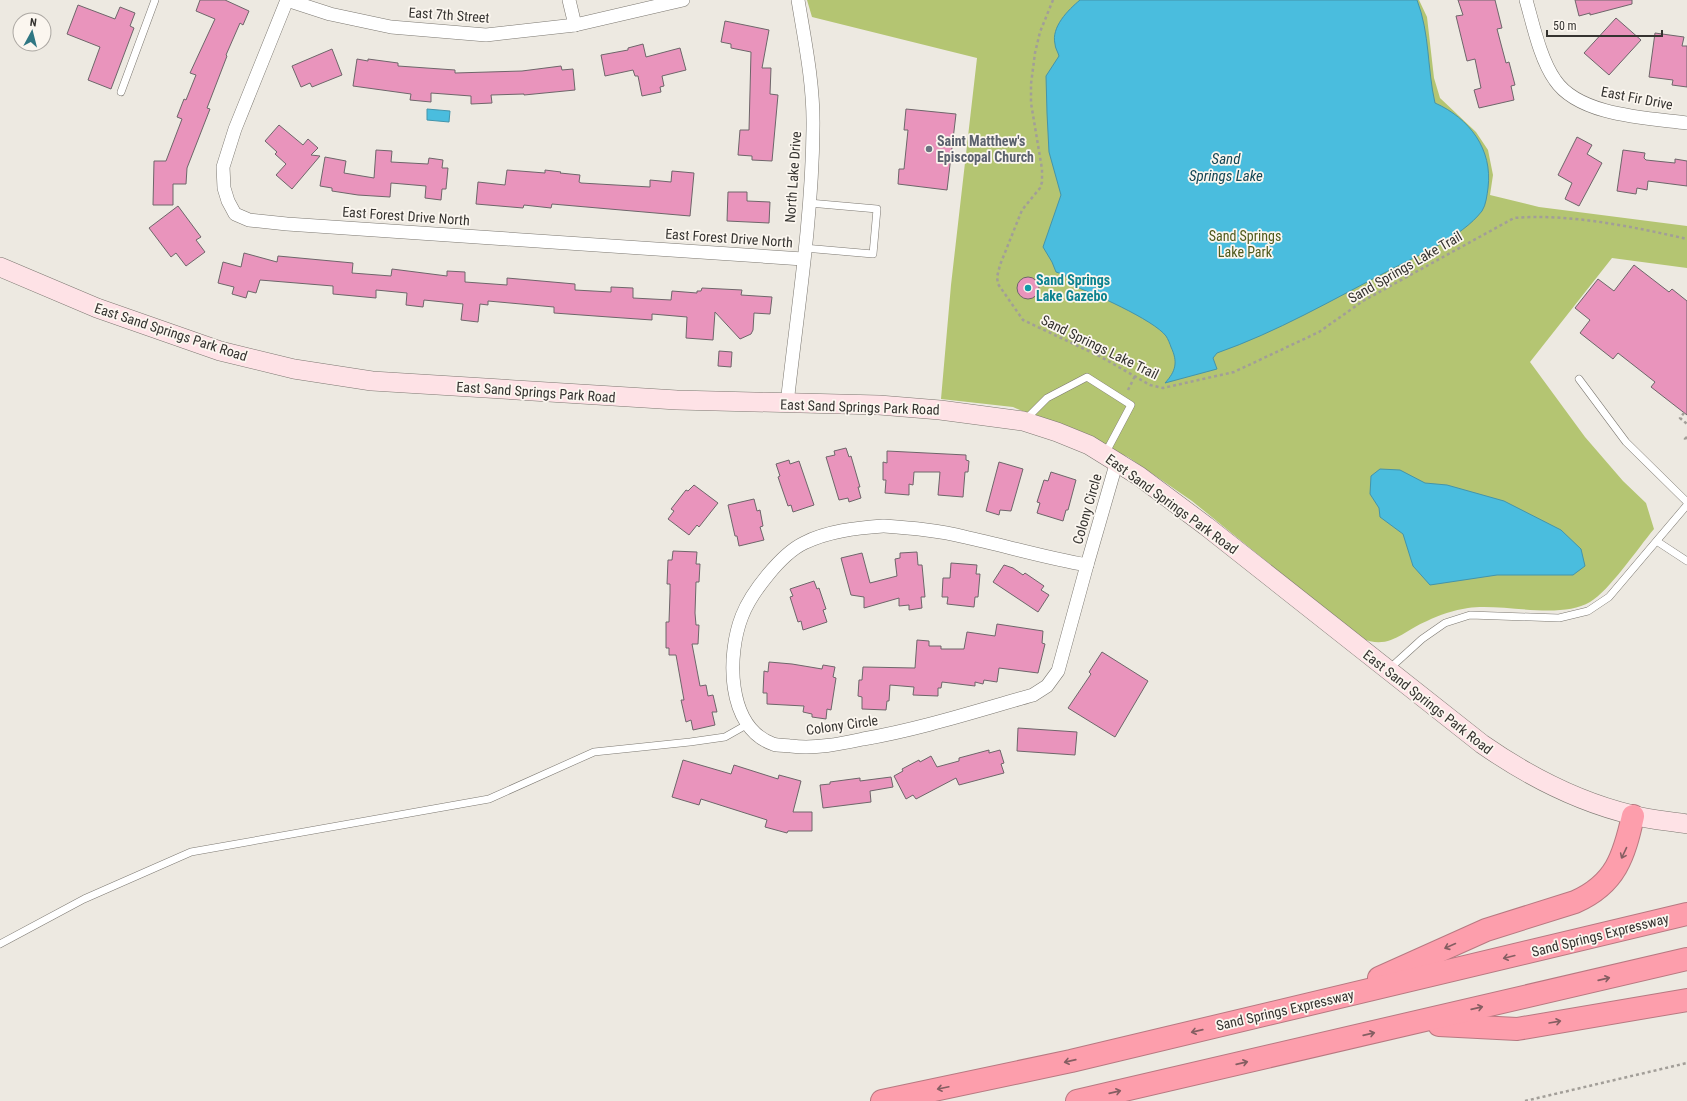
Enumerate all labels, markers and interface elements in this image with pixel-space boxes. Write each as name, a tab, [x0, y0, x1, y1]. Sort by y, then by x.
street label: East 7th Street	[408, 4, 490, 26]
north arrow	[12, 12, 52, 52]
scale bar	[1547, 12, 1662, 38]
text: N	[29, 16, 38, 29]
text: 50 m	[1553, 19, 1577, 33]
street label: East Fir Drive	[1600, 83, 1675, 113]
street label: North Lake Drive	[782, 130, 804, 223]
place label: Saint Matthew's Episcopal Church	[937, 133, 1034, 165]
marker: Saint Matthew's Episcopal Church	[924, 144, 934, 154]
water label: Sand Springs Lake	[1189, 150, 1263, 185]
street label: East Forest Drive North	[342, 204, 470, 228]
street label: East Forest Drive North	[665, 226, 793, 250]
park label: Sand Springs Lake Park	[1209, 228, 1281, 260]
street label: Sand Springs Lake Trail	[1345, 228, 1465, 306]
place label: Sand Springs Lake Gazebo	[1036, 272, 1110, 304]
marker: Sand Springs Lake Gazebo	[1023, 283, 1033, 293]
street label: East Sand Springs Park Road	[93, 300, 249, 364]
street label: Sand Springs Lake Trail	[1039, 312, 1161, 382]
street label: East Sand Springs Park Road	[456, 378, 616, 406]
street label: East Sand Springs Park Road	[780, 396, 940, 418]
street label: East Sand Springs Park Road	[1103, 451, 1241, 557]
street label: Colony Circle	[1069, 472, 1105, 546]
street label: East Sand Springs Park Road	[1360, 647, 1496, 757]
street label: Colony Circle	[805, 712, 879, 738]
one-way arrow	[1619, 847, 1627, 859]
street label: Sand Springs Expressway	[1530, 910, 1670, 960]
one-way arrow	[1444, 943, 1456, 950]
one-way arrow	[1503, 953, 1516, 961]
one-way arrow	[1597, 974, 1610, 982]
street label: Sand Springs Expressway	[1215, 986, 1356, 1034]
one-way arrow	[1471, 1004, 1484, 1012]
one-way arrow	[1548, 1018, 1561, 1026]
one-way arrow	[1191, 1028, 1204, 1036]
one-way arrow	[1362, 1030, 1375, 1037]
one-way arrow	[1064, 1057, 1077, 1065]
one-way arrow	[1235, 1059, 1248, 1067]
one-way arrow	[937, 1084, 950, 1092]
one-way arrow	[1108, 1088, 1121, 1096]

